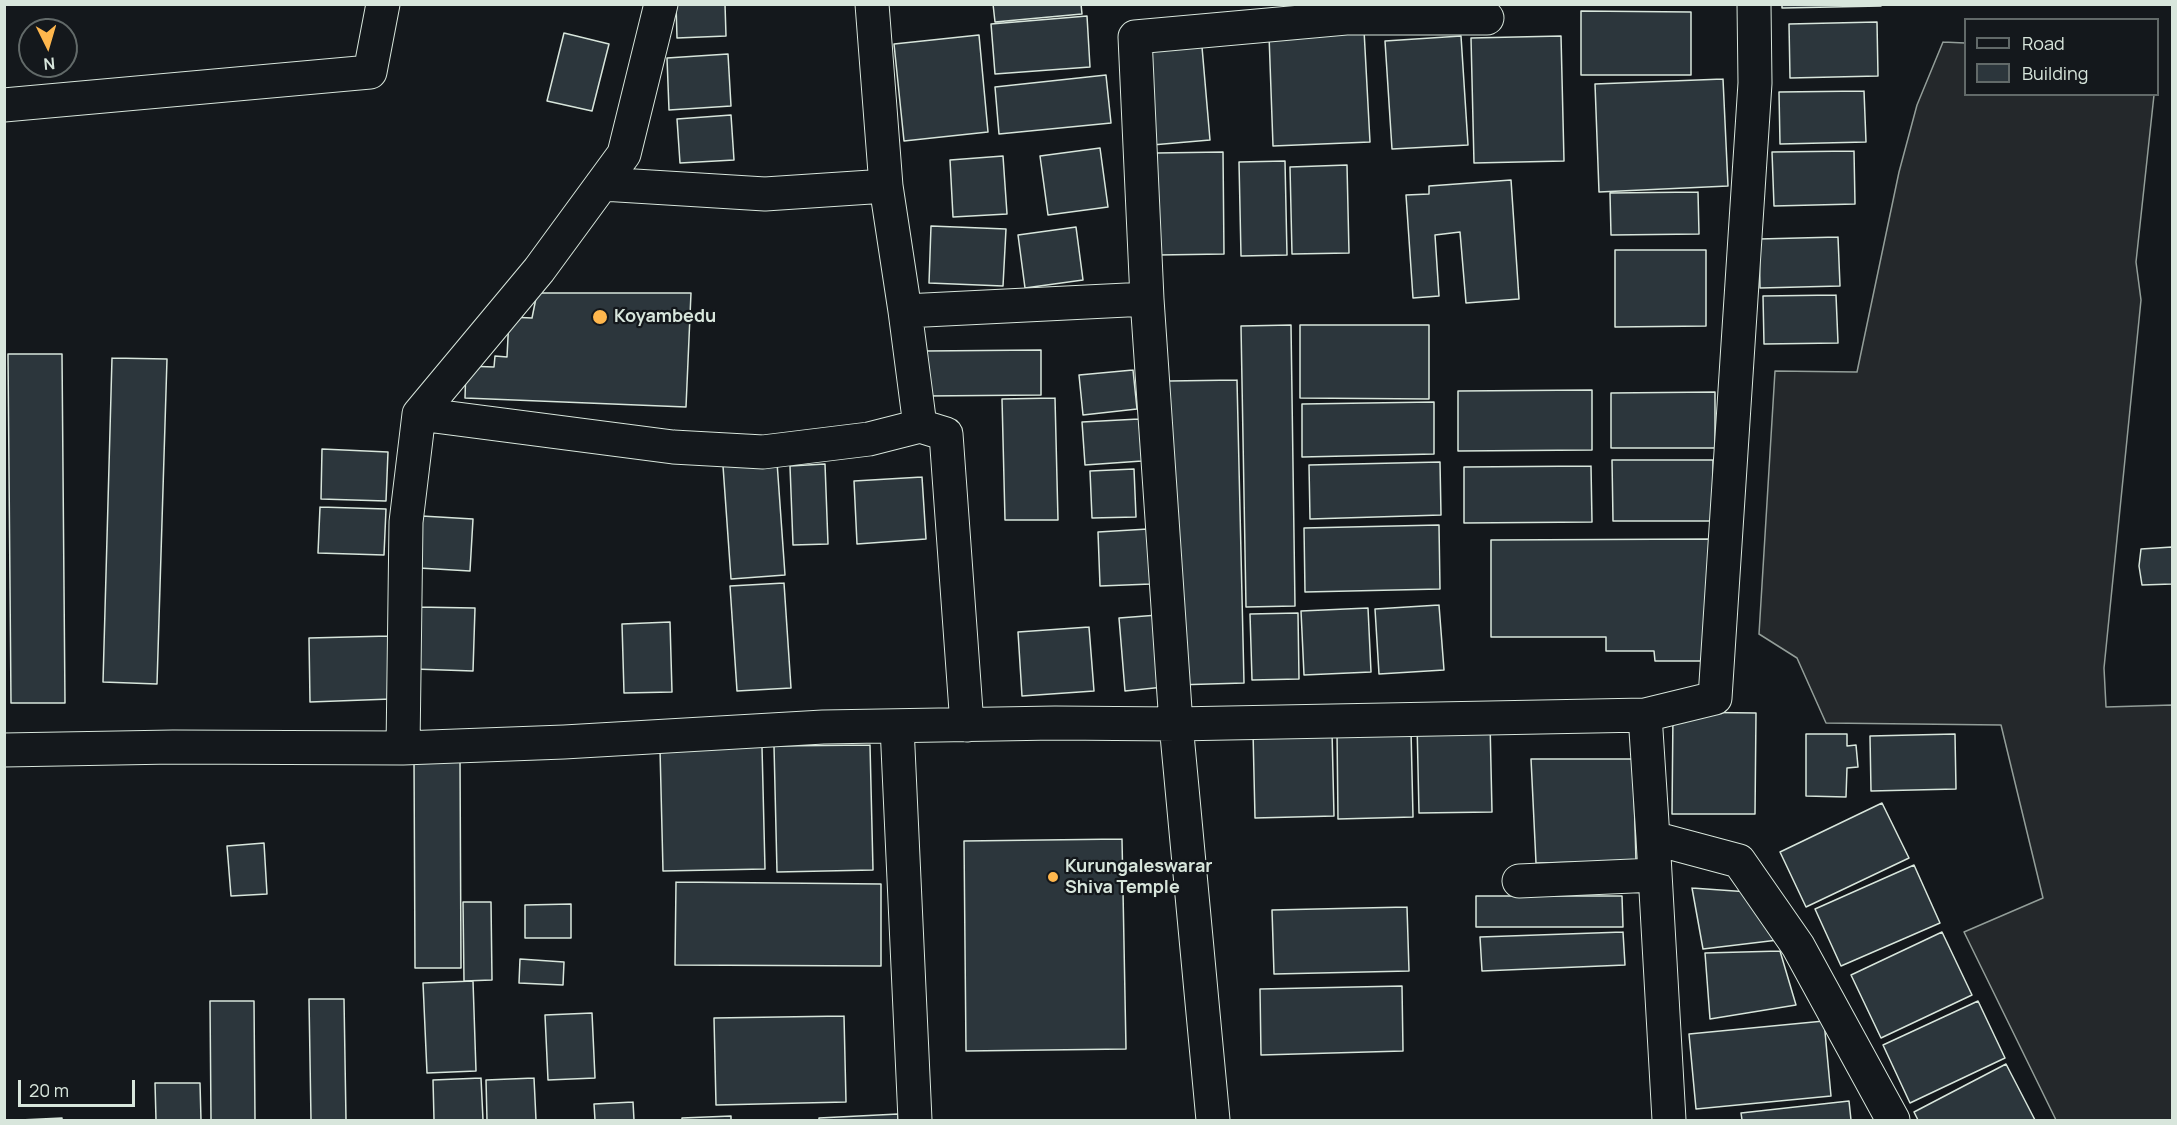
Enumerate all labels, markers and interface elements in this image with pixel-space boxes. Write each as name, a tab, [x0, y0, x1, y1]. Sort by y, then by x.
north arrow	[18, 18, 78, 78]
legend	[1964, 18, 2159, 96]
text: Road	[2022, 31, 2065, 55]
text: N	[43, 52, 56, 75]
text: Building	[2022, 61, 2088, 85]
place label: Koyambedu	[614, 306, 716, 328]
marker: Koyambedu	[591, 308, 609, 326]
place label: Kurungaleswarar Shiva Temple	[1065, 856, 1212, 898]
marker: Kurungaleswarar Shiva Temple	[1046, 870, 1060, 884]
scale bar	[21, 1068, 138, 1106]
text: 20 m	[29, 1078, 69, 1102]

